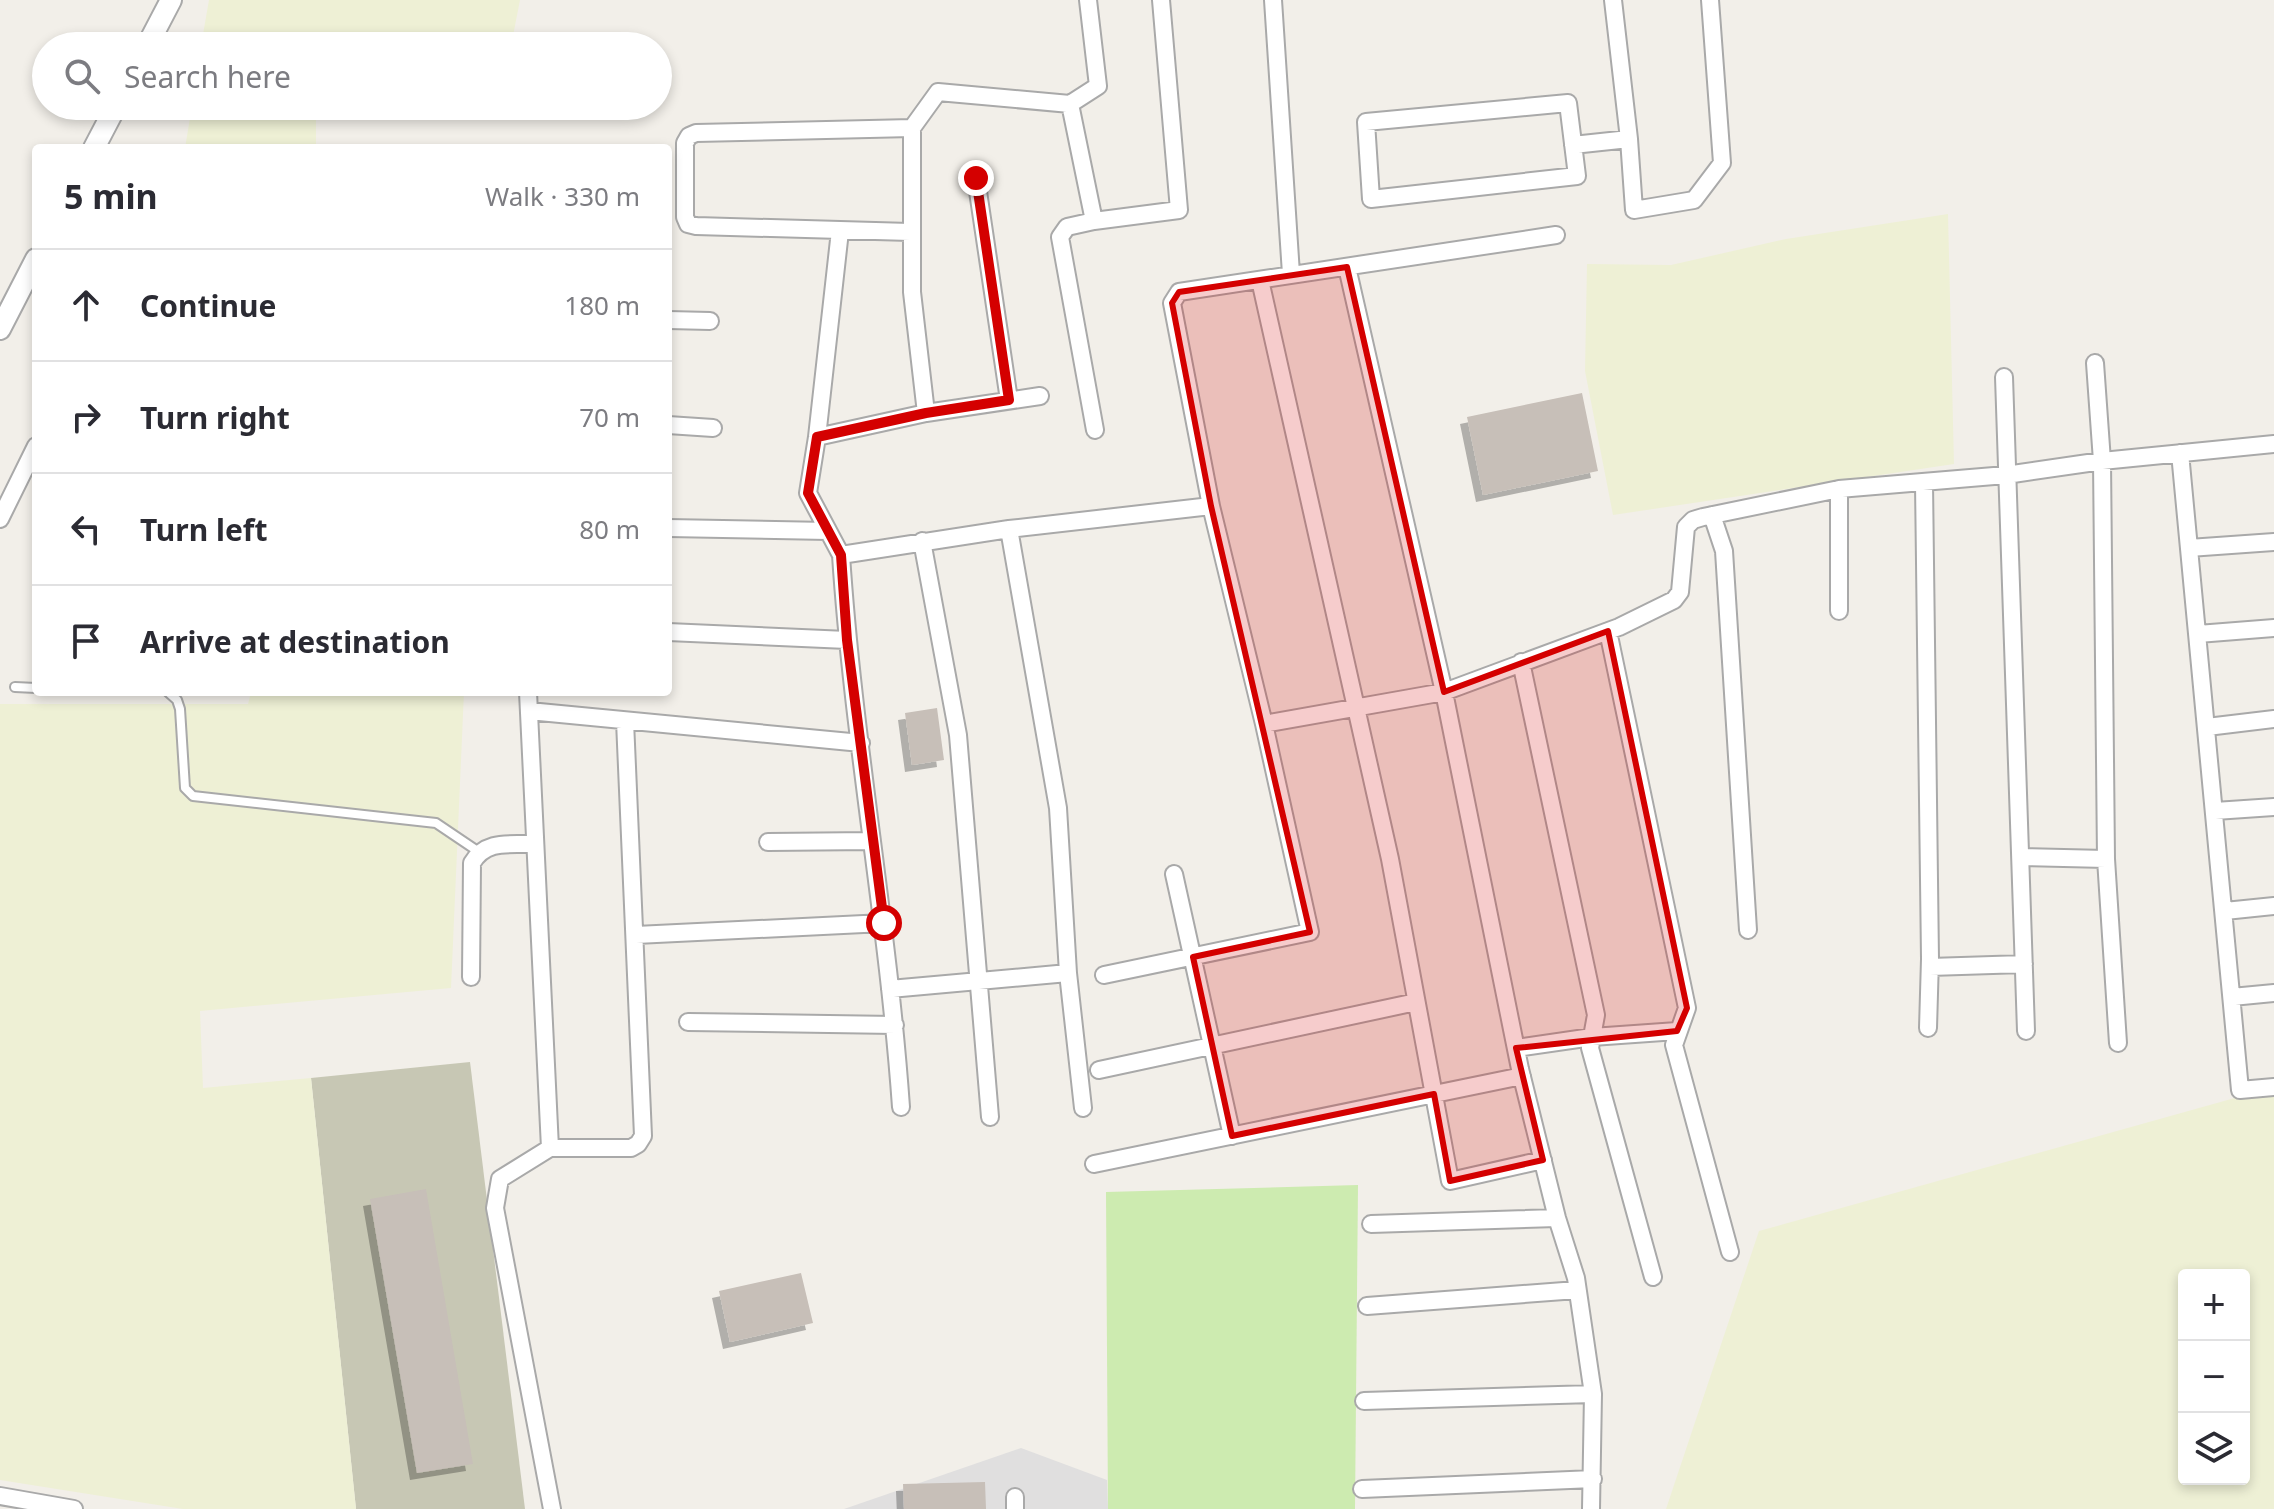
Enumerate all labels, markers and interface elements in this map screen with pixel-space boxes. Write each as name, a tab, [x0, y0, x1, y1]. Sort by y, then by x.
search box	[32, 32, 672, 120]
icon: search	[60, 54, 104, 98]
text: Search here	[124, 56, 291, 97]
route end	[958, 160, 994, 196]
text: 5 min	[64, 173, 158, 219]
text: Walk · 330 m	[485, 178, 640, 214]
icon: ahead	[64, 283, 108, 327]
text: Continue	[140, 285, 276, 326]
text: 180 m	[564, 287, 640, 323]
icon: right	[64, 395, 108, 439]
text: Turn right	[140, 397, 290, 438]
text: 70 m	[579, 399, 640, 435]
icon: left	[64, 507, 108, 551]
text: Turn left	[140, 509, 268, 550]
text: 80 m	[579, 511, 640, 547]
icon: arrive	[64, 619, 108, 663]
text: Arrive at destination	[140, 621, 450, 662]
route start	[866, 905, 902, 941]
map controls	[2178, 1269, 2250, 1485]
button: +	[2178, 1269, 2250, 1341]
button: −	[2178, 1341, 2250, 1413]
button: layers	[2178, 1413, 2250, 1485]

